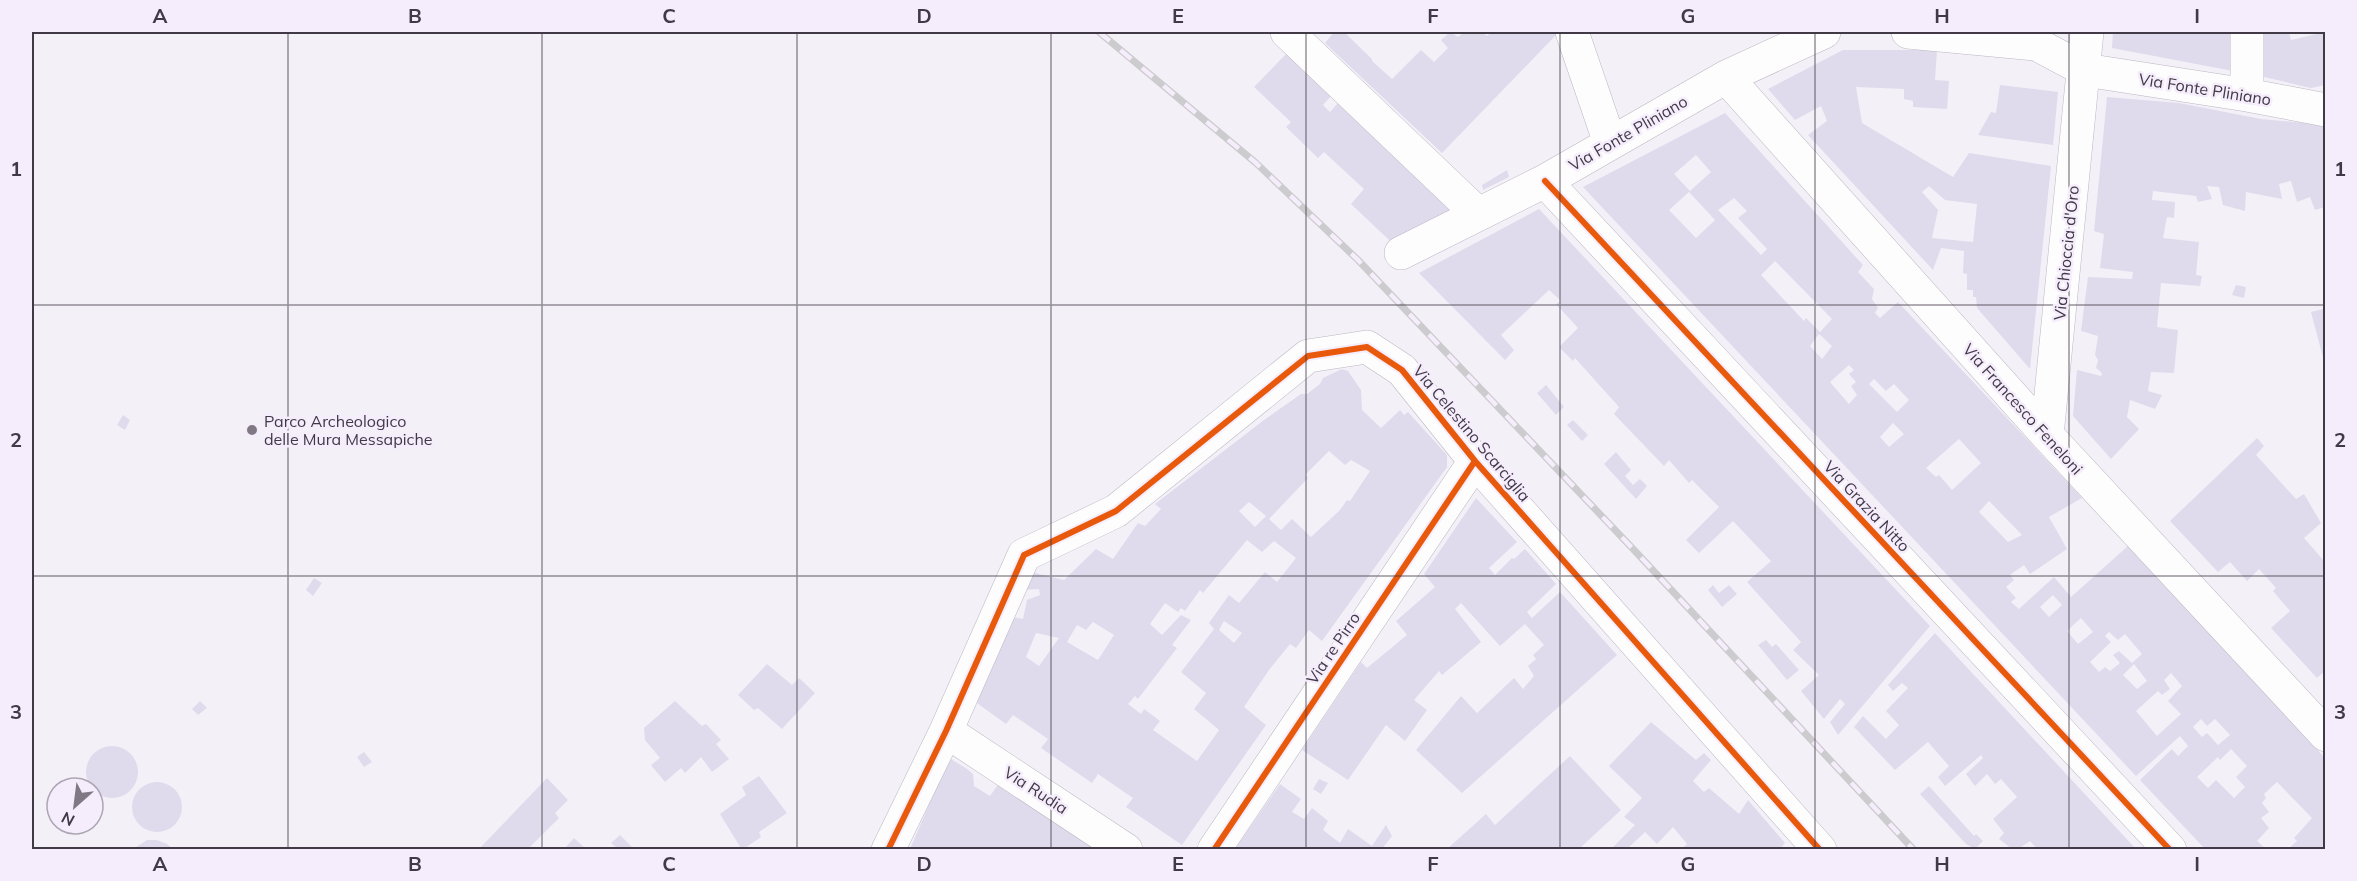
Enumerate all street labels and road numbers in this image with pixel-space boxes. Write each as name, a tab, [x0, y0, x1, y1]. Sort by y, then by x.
street label: Via Fonte Pliniano	[2137, 69, 2273, 109]
street label: Via Fonte Pliniano	[1565, 91, 1691, 175]
street label: Via Chioccia d'Oro	[2049, 185, 2083, 321]
street label: Via Francesco Feneloni	[1959, 339, 2087, 479]
street label: Via Celestino Scarciglia	[1409, 361, 1535, 505]
street label: Via Grazia Nitto	[1820, 456, 1914, 556]
street label: Via re Pirro	[1302, 608, 1364, 688]
street label: Via Rudia	[1000, 762, 1072, 818]

